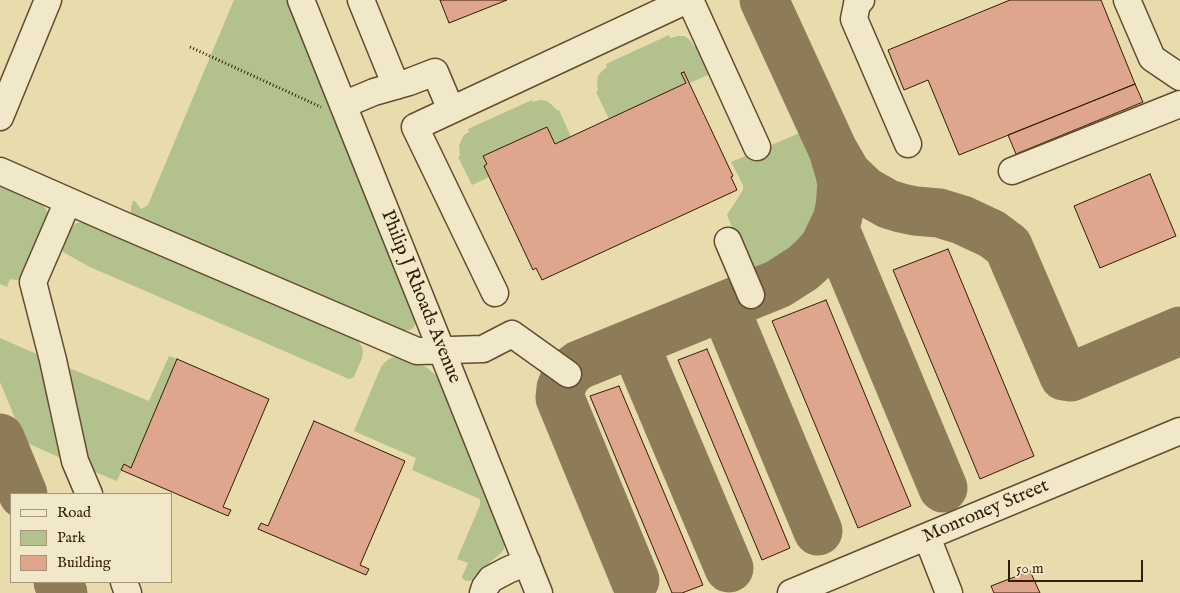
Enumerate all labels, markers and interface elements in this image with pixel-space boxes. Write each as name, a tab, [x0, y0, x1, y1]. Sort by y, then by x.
street label: Philip J Rhoads Avenue	[375, 207, 465, 387]
street label: Monroney Street	[920, 475, 1052, 549]
legend	[10, 493, 172, 583]
text: Road	[57, 503, 91, 522]
text: Park	[57, 528, 86, 547]
scale bar	[1010, 550, 1145, 582]
text: Building	[57, 553, 111, 572]
text: 50 m	[1016, 559, 1044, 578]

